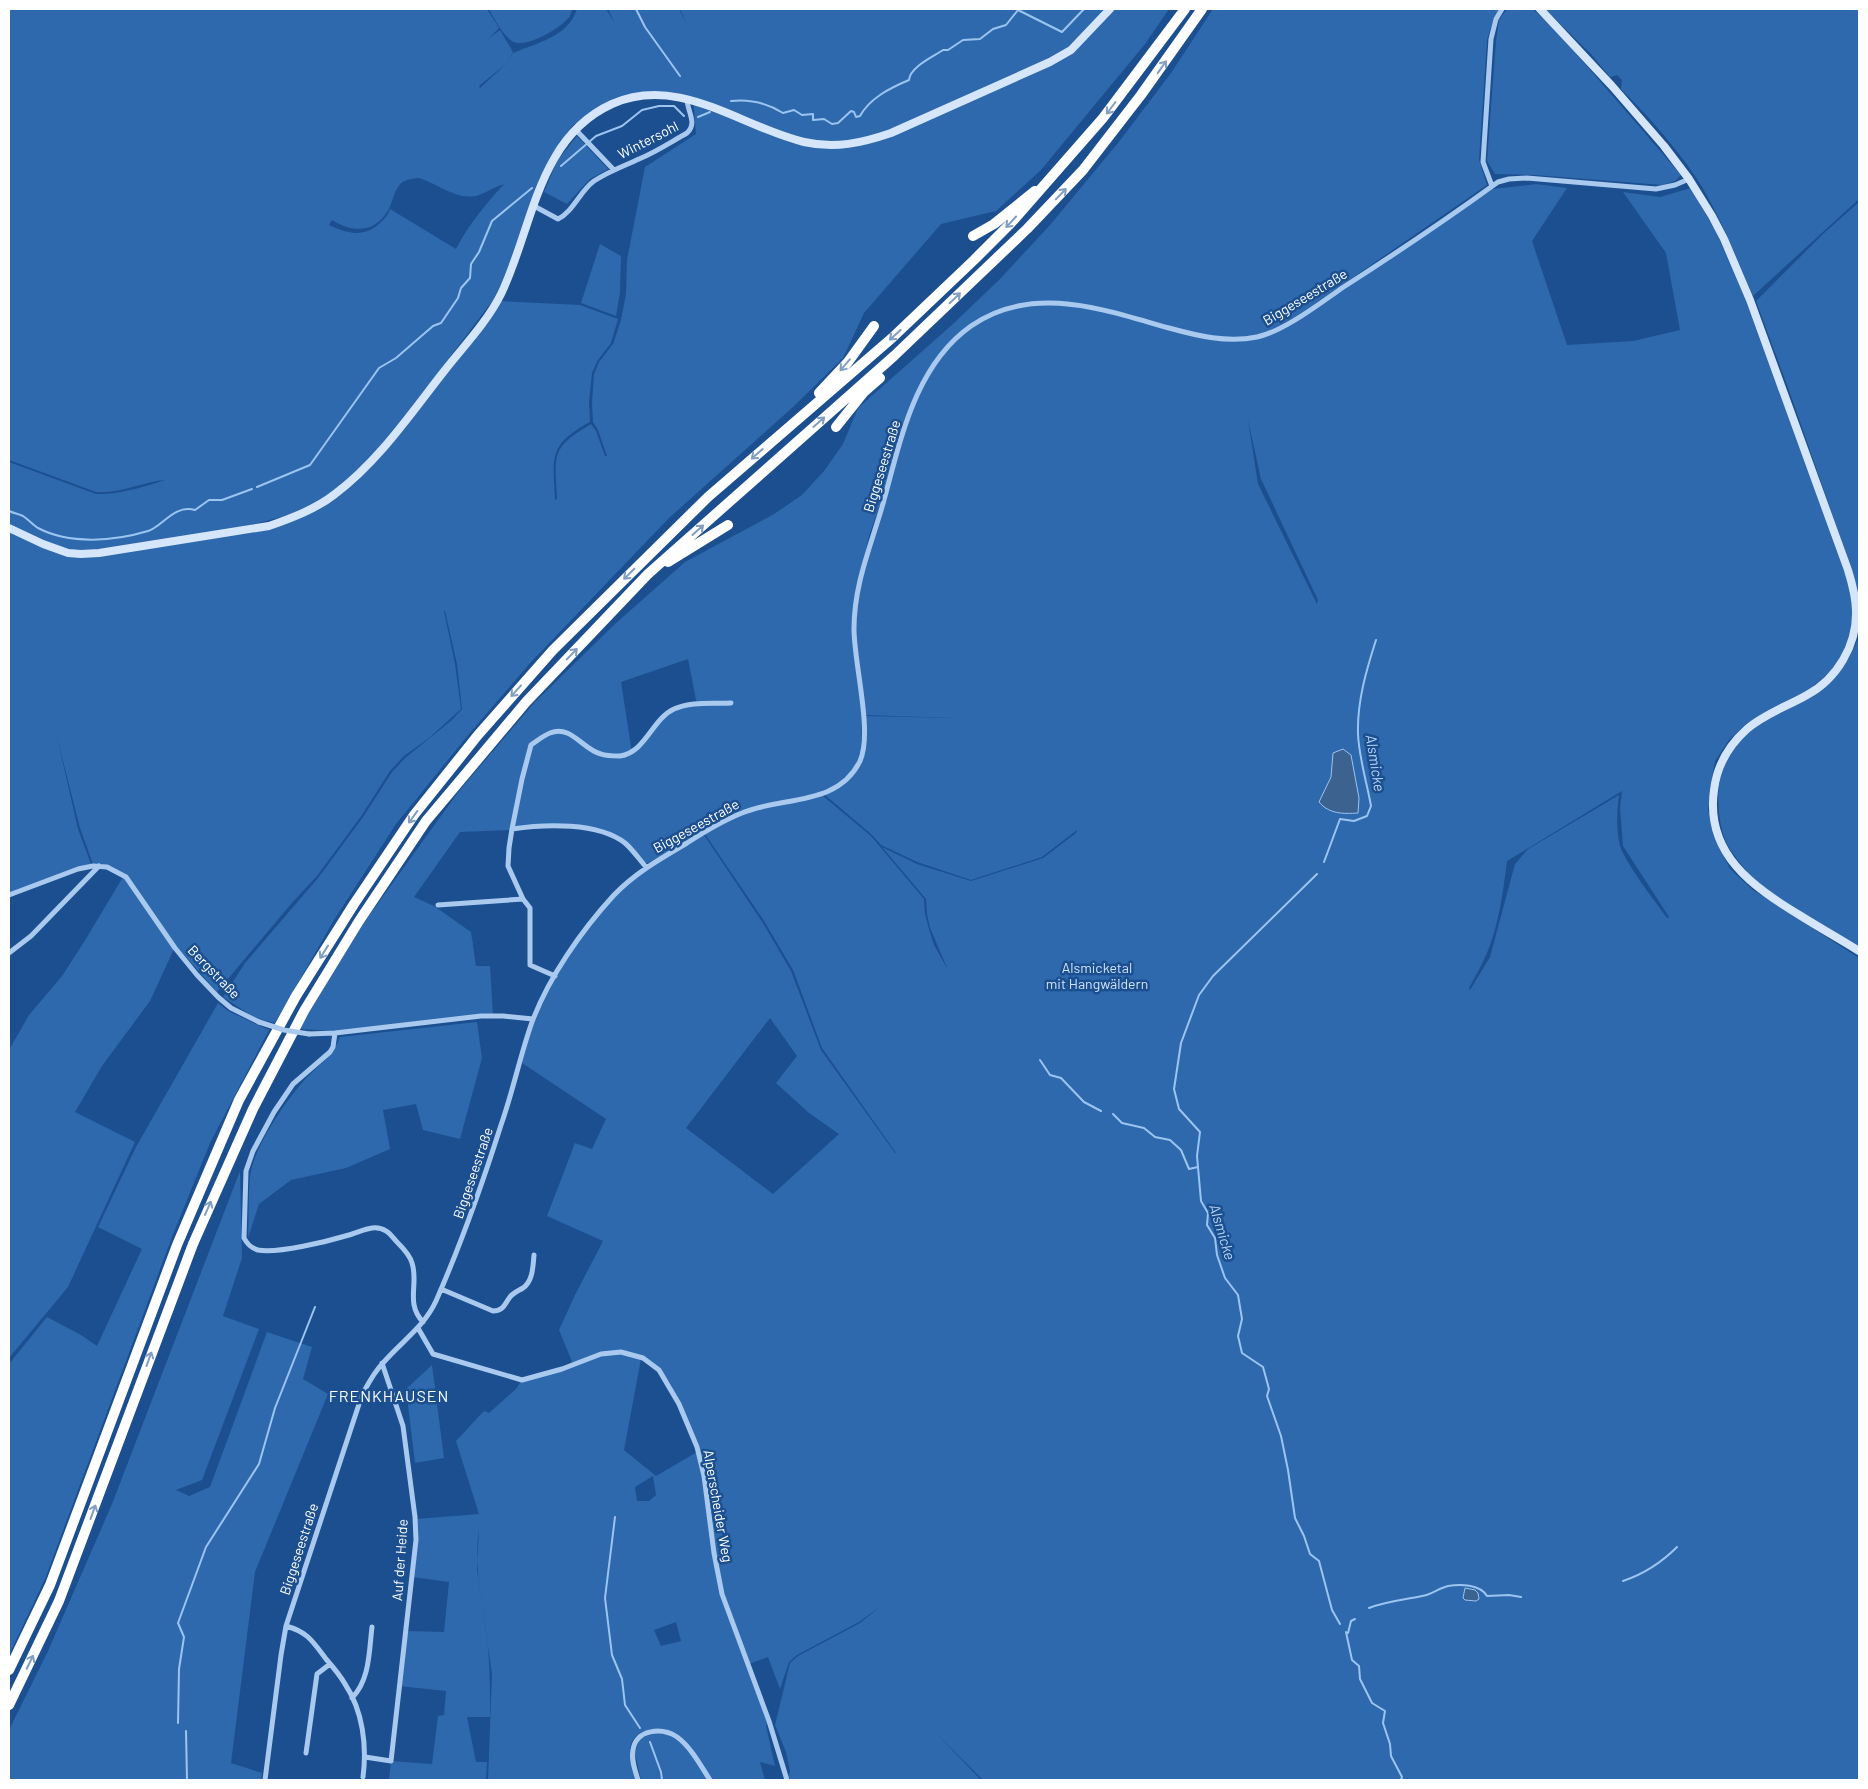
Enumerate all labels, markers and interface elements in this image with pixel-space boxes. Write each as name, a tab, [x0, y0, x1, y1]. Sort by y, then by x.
one-way arrow	[1156, 61, 1167, 74]
one-way arrow	[1105, 102, 1116, 115]
street label: Wintersohl	[615, 117, 681, 162]
one-way arrow	[1055, 187, 1067, 200]
one-way arrow	[1006, 215, 1018, 227]
street label: Biggeseestraße	[1259, 265, 1350, 328]
one-way arrow	[948, 292, 961, 304]
one-way arrow	[888, 329, 901, 341]
one-way arrow	[840, 358, 851, 371]
one-way arrow	[812, 416, 825, 428]
street label: Biggeseestraße	[859, 418, 904, 514]
one-way arrow	[750, 448, 763, 459]
one-way arrow	[691, 524, 704, 536]
one-way arrow	[623, 568, 635, 581]
one-way arrow	[565, 649, 577, 661]
one-way arrow	[511, 685, 522, 698]
water label: Alsmicke	[1363, 733, 1389, 793]
street label: Biggeseestraße	[650, 795, 742, 856]
one-way arrow	[408, 810, 418, 824]
street label: Bergstraße	[185, 941, 244, 1002]
one-way arrow	[318, 945, 328, 959]
park label: Alsmicketal mit Hangwäldern	[1046, 959, 1148, 992]
street label: Biggeseestraße	[449, 1125, 496, 1221]
one-way arrow	[204, 1201, 214, 1216]
water label: Alsmicke	[1206, 1202, 1240, 1262]
one-way arrow	[145, 1352, 154, 1368]
district label: FRENKHAUSEN	[329, 1386, 449, 1405]
street label: Alperscheider Weg	[700, 1448, 737, 1563]
street label: Biggeseestraße	[276, 1501, 321, 1597]
one-way arrow	[89, 1504, 98, 1520]
street label: Auf der Heide	[388, 1518, 411, 1602]
one-way arrow	[25, 1654, 35, 1669]

